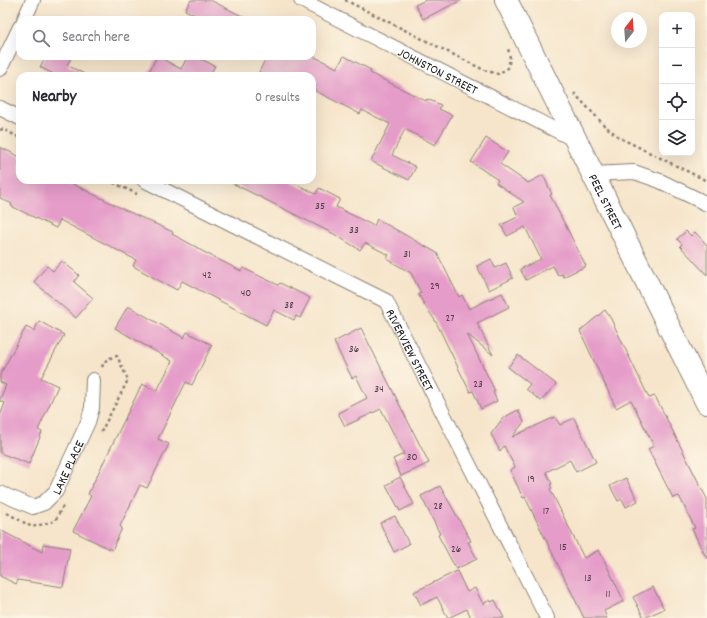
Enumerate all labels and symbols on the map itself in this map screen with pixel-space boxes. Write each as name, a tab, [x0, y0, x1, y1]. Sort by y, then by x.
north arrow	[611, 12, 647, 48]
street label: JOHNSTON STREET	[394, 44, 480, 101]
street label: PEEL STREET	[582, 171, 626, 234]
house number: 35	[315, 199, 325, 215]
house number: 33	[349, 223, 359, 239]
house number: 31	[403, 247, 411, 263]
house number: 42	[202, 268, 212, 284]
house number: 29	[430, 279, 440, 295]
house number: 40	[241, 286, 251, 302]
house number: 38	[284, 298, 294, 314]
street label: RIVERVIEW STREET	[380, 306, 437, 395]
house number: 27	[445, 311, 455, 327]
house number: 36	[349, 342, 359, 358]
house number: 23	[473, 377, 483, 393]
house number: 34	[374, 382, 384, 398]
street label: LAKE PLACE	[49, 438, 90, 498]
house number: 30	[407, 450, 417, 466]
house number: 19	[527, 472, 535, 488]
house number: 28	[433, 499, 443, 515]
house number: 17	[543, 504, 549, 520]
house number: 15	[559, 540, 567, 556]
house number: 26	[451, 542, 461, 558]
house number: 13	[584, 571, 592, 587]
house number: 11	[606, 587, 610, 603]

